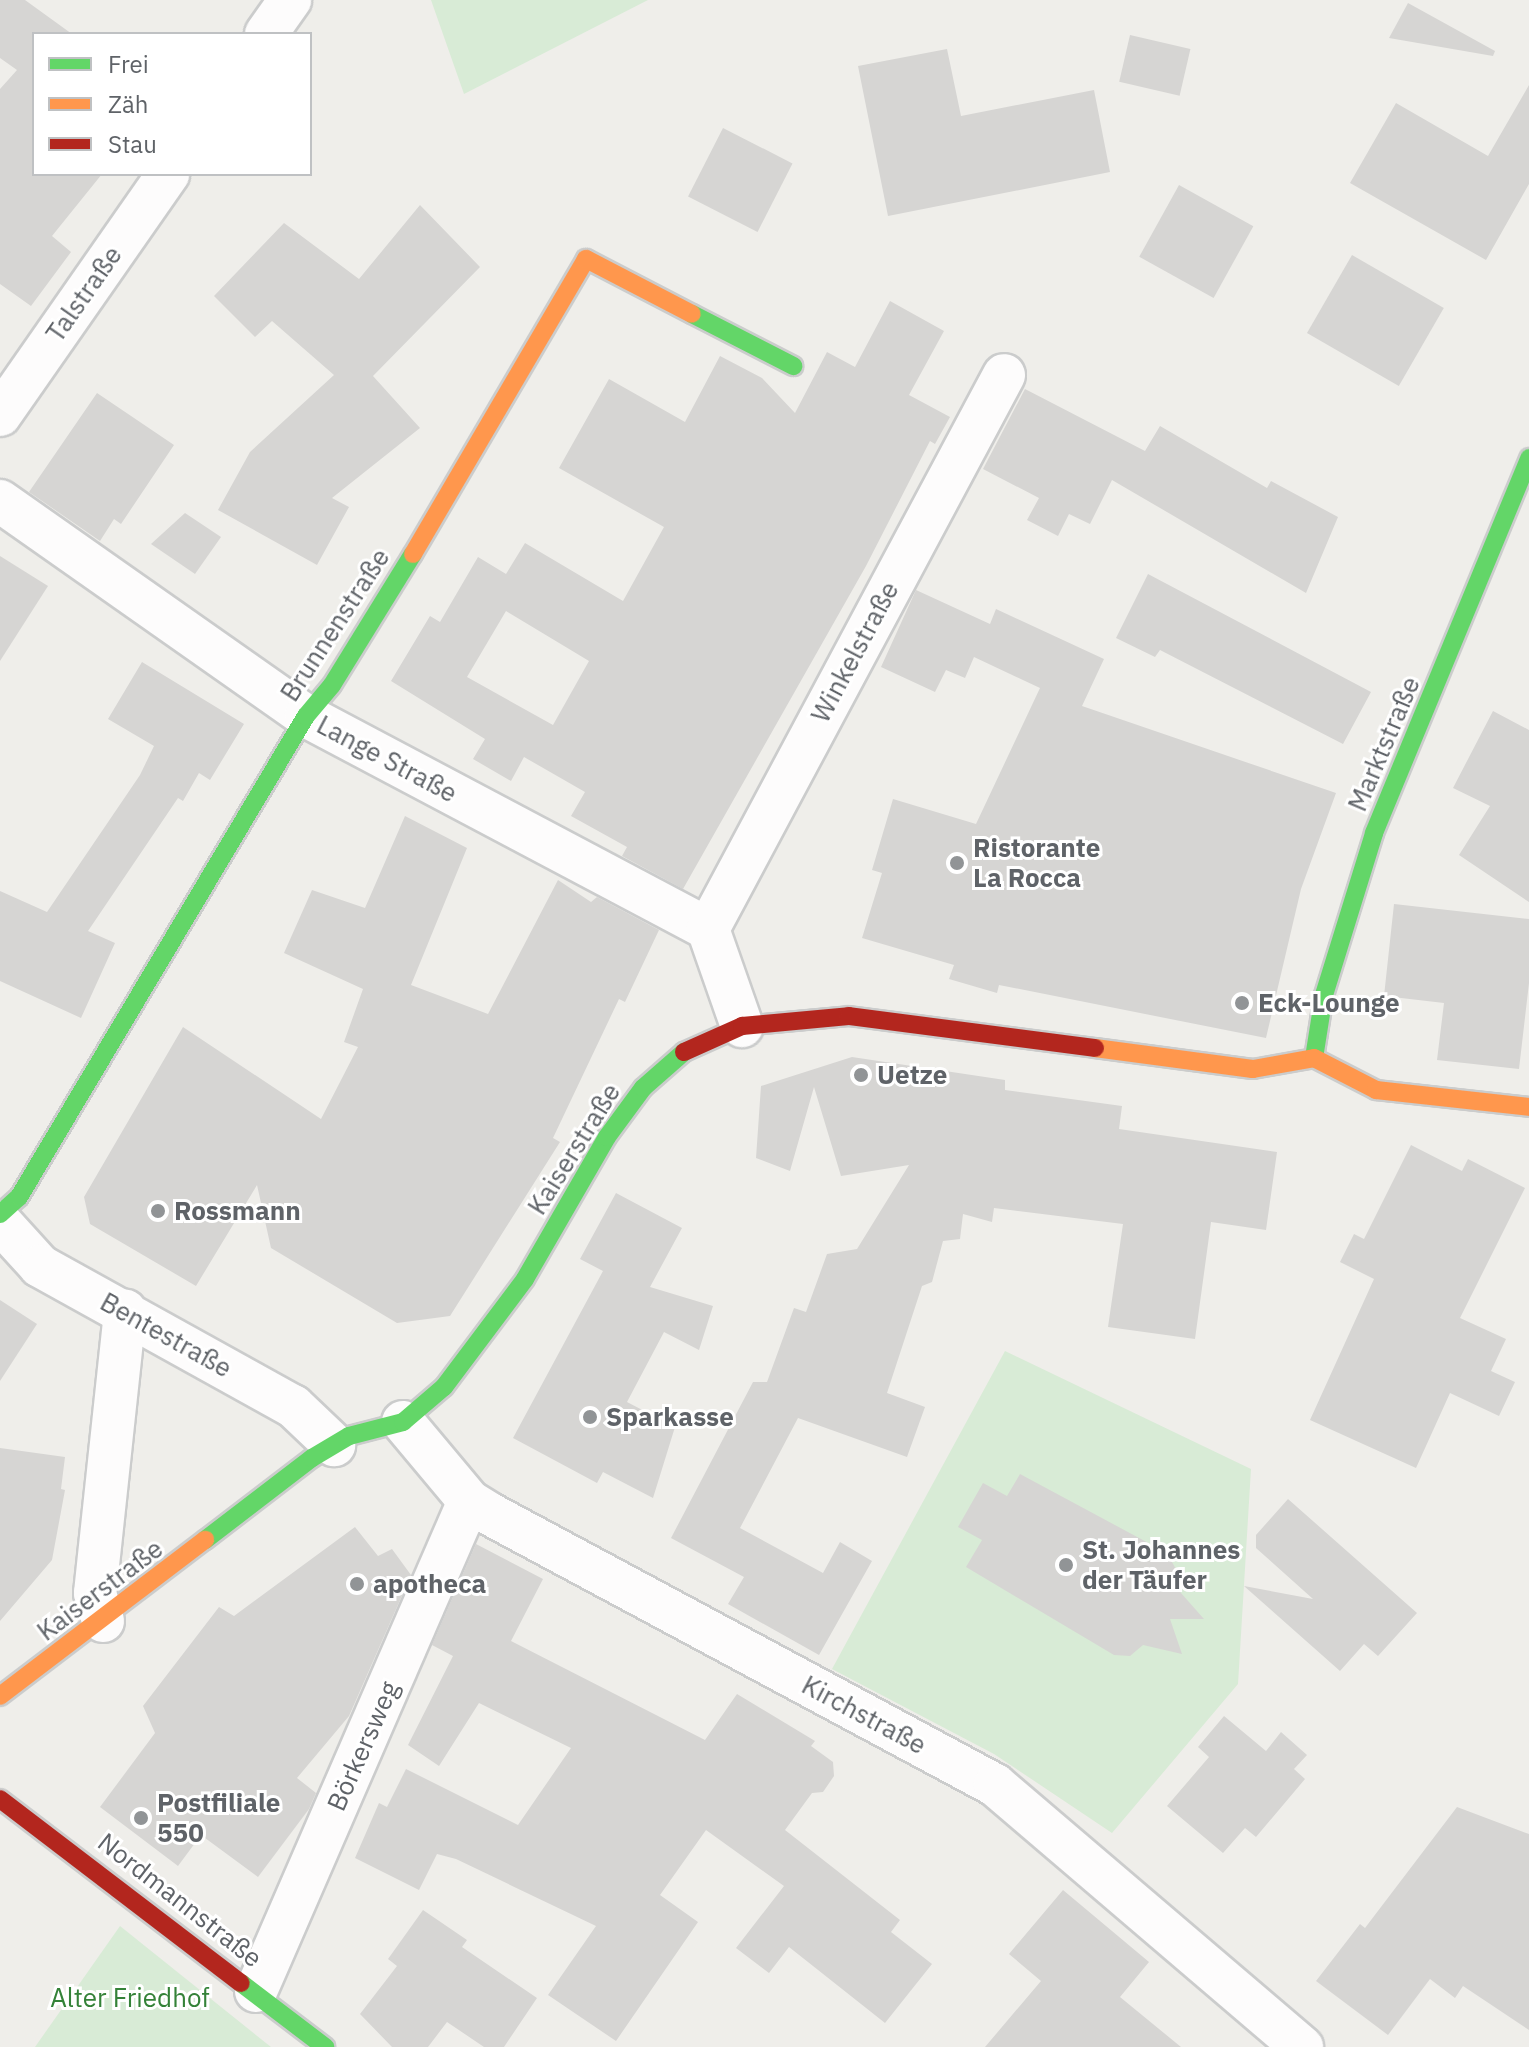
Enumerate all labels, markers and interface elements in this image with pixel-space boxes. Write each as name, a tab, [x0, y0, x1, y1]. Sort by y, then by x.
legend	[32, 32, 312, 176]
text: Frei	[108, 48, 149, 80]
text: Zäh	[108, 88, 148, 120]
text: Stau	[108, 128, 157, 160]
street label: Talstraße	[40, 240, 128, 348]
street label: Brunnenstraße	[274, 543, 396, 707]
street label: Winkelstraße	[805, 576, 905, 728]
street label: Marktstraße	[1342, 672, 1426, 816]
street label: Lange Straße	[312, 709, 462, 809]
place label: Ristorante La Rocca	[973, 832, 1100, 894]
marker: Ristorante La Rocca	[948, 854, 966, 872]
place label: Eck-Lounge	[1258, 987, 1400, 1019]
marker: Eck-Lounge	[1233, 994, 1251, 1012]
place label: Uetze	[877, 1059, 947, 1091]
marker: Uetze	[852, 1066, 870, 1084]
street label: Kaiserstraße	[521, 1078, 627, 1220]
place label: Rossmann	[174, 1195, 301, 1227]
marker: Rossmann	[149, 1202, 167, 1220]
street label: Bentestraße	[95, 1286, 237, 1384]
place label: Sparkasse	[606, 1401, 734, 1433]
marker: Sparkasse	[581, 1408, 599, 1426]
street label: Kaiserstraße	[31, 1533, 169, 1647]
place label: St. Johannes der Täufer	[1082, 1534, 1240, 1596]
marker: St. Johannes der Täufer	[1057, 1556, 1075, 1574]
place label: apotheca	[373, 1568, 486, 1600]
marker: apotheca	[348, 1575, 366, 1593]
street label: Kirchstraße	[797, 1669, 931, 1761]
street label: Börkersweg	[321, 1676, 405, 1816]
place label: Postfiliale 550	[157, 1787, 280, 1848]
marker: Postfiliale 550	[132, 1809, 150, 1827]
street label: Nordmannstraße	[92, 1826, 268, 1974]
park label: Alter Friedhof	[50, 1982, 210, 2014]

